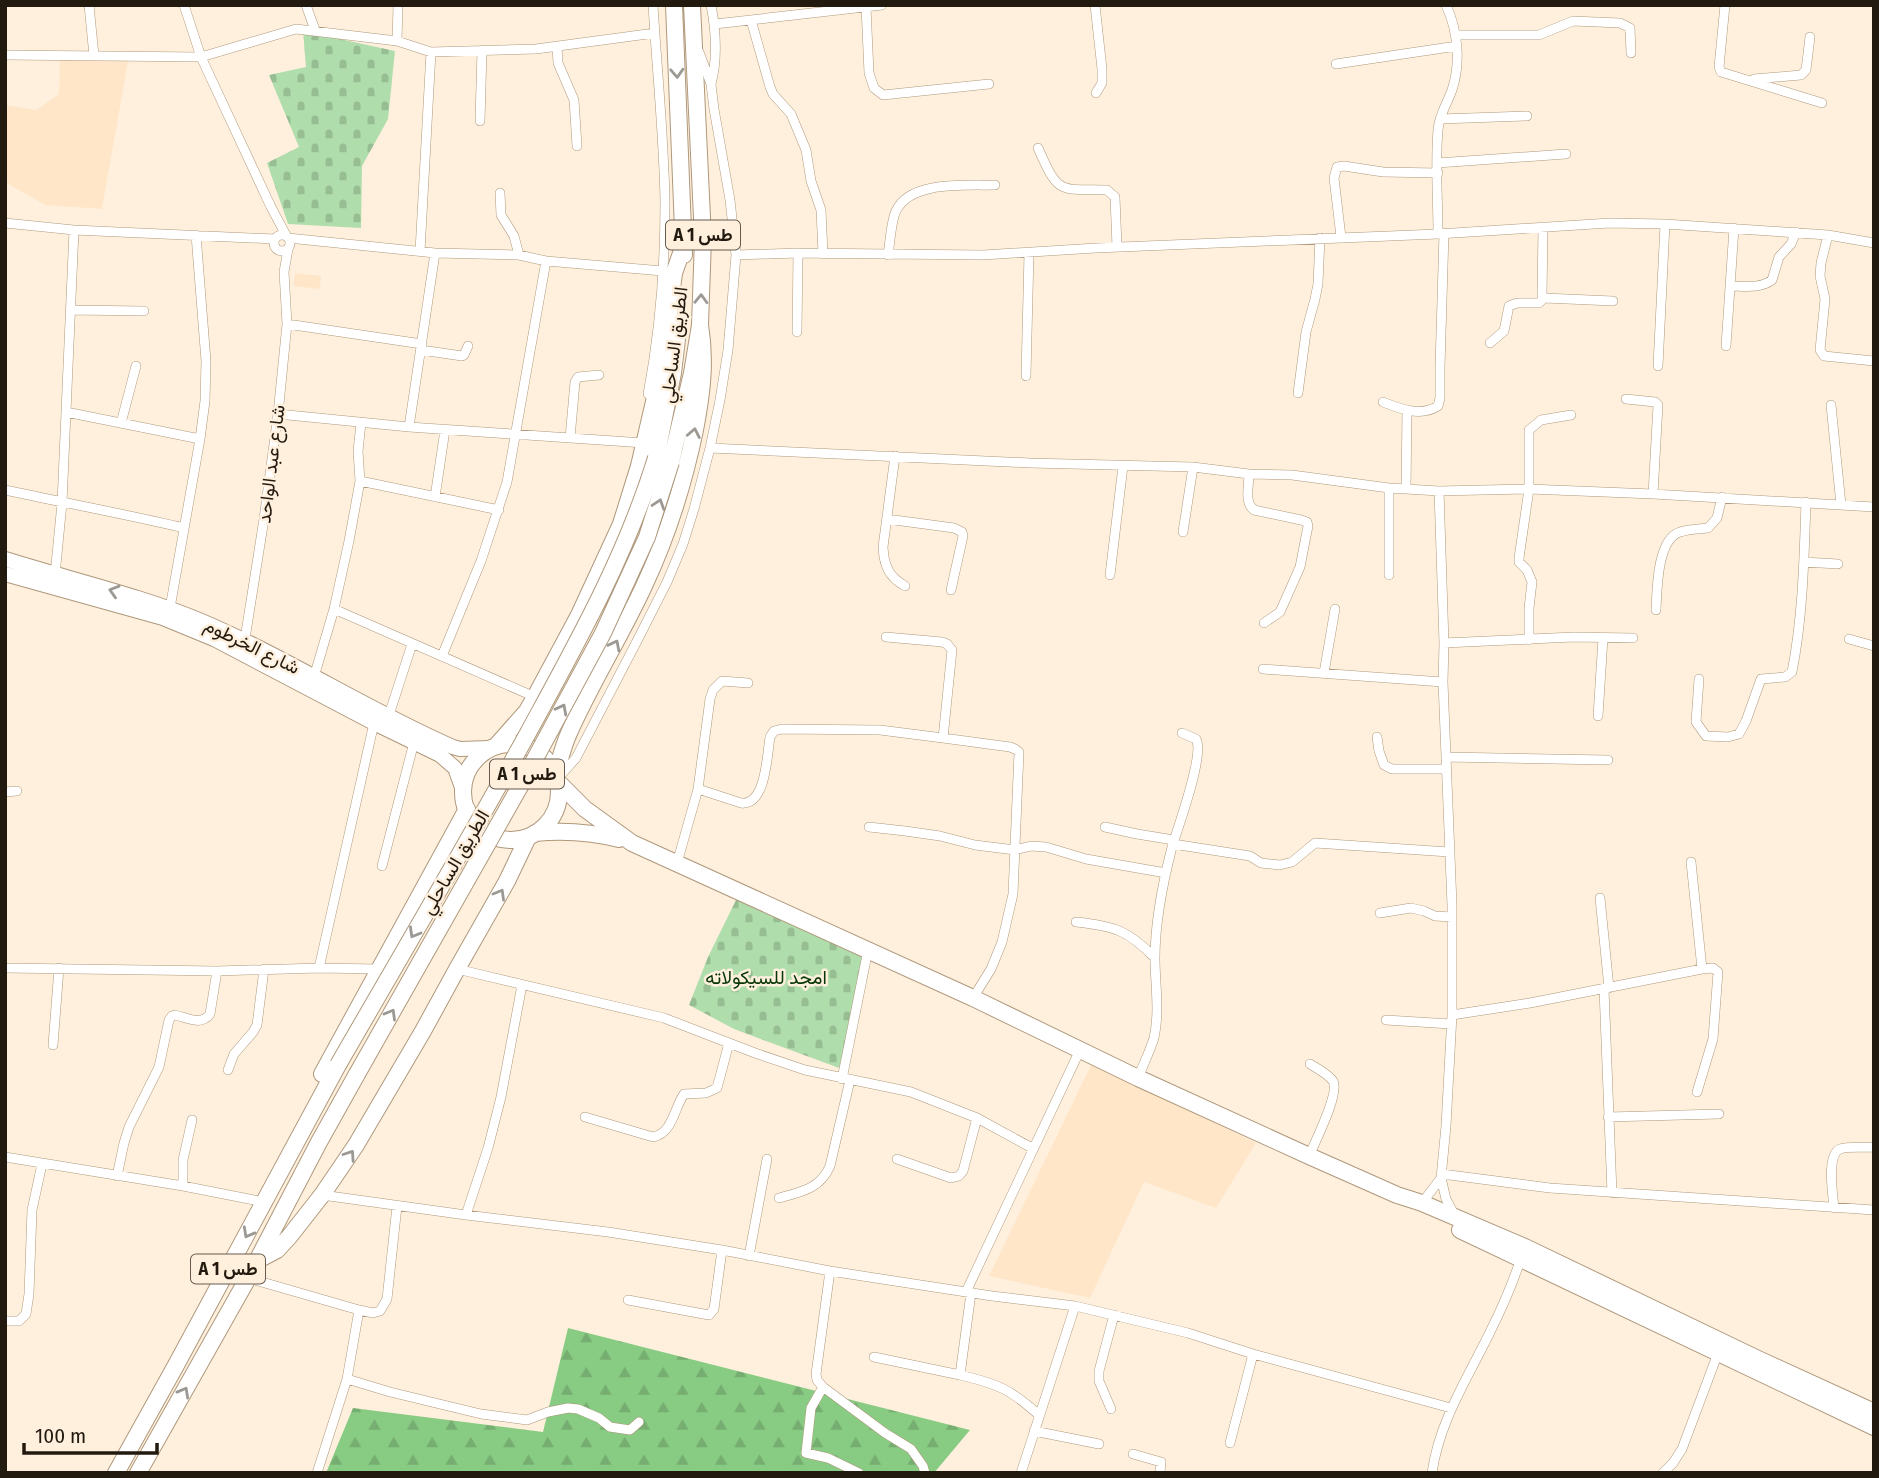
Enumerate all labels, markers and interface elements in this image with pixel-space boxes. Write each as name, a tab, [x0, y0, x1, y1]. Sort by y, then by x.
one-way arrow	[669, 68, 684, 79]
road number: A 1 طس	[666, 220, 740, 249]
street label: الطريق الساحلي	[655, 285, 697, 405]
one-way arrow	[693, 293, 708, 304]
street label: شارع عبد الواحد	[252, 403, 291, 525]
one-way arrow	[686, 427, 701, 439]
one-way arrow	[650, 498, 665, 510]
one-way arrow	[109, 585, 121, 600]
street label: شارع الخرطوم	[200, 613, 304, 680]
one-way arrow	[606, 640, 620, 652]
one-way arrow	[554, 704, 567, 716]
road number: A 1 طس	[490, 760, 564, 788]
street label: الطريق الساحلي	[416, 806, 498, 920]
one-way arrow	[492, 889, 505, 901]
one-way arrow	[409, 926, 422, 938]
park label: امجد للسيكولاته	[705, 966, 827, 989]
one-way arrow	[383, 1009, 396, 1022]
one-way arrow	[341, 1149, 354, 1162]
one-way arrow	[242, 1225, 256, 1238]
road number: A 1 طس	[191, 1254, 265, 1284]
one-way arrow	[176, 1387, 189, 1399]
scale bar	[24, 1412, 158, 1456]
text: 100 m	[35, 1423, 86, 1449]

